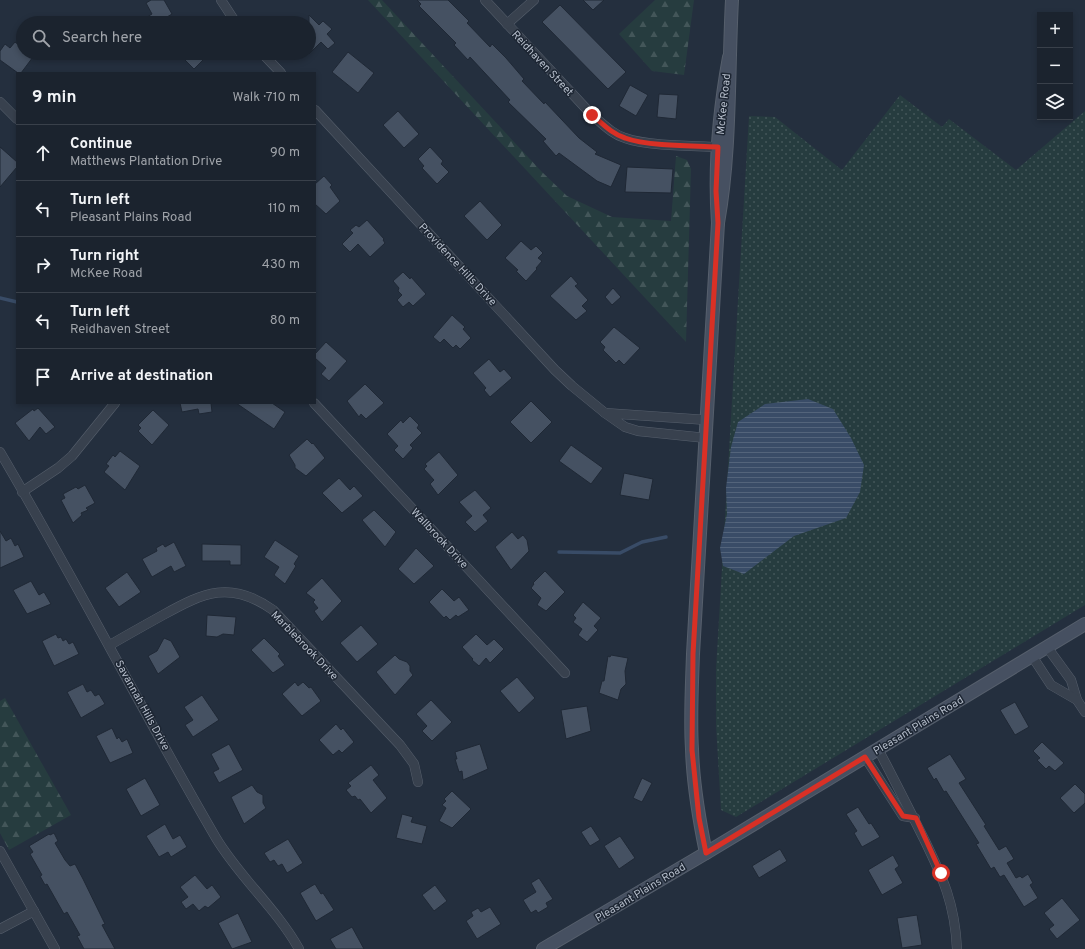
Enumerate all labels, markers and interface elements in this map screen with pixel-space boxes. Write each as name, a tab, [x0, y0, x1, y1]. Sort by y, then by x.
map controls	[1037, 12, 1073, 120]
button: +	[1037, 12, 1073, 48]
search box	[16, 16, 316, 60]
icon: search	[30, 27, 52, 49]
street label: Reidhaven Street	[508, 28, 576, 99]
text: Search here	[62, 29, 142, 48]
button: −	[1037, 48, 1073, 84]
street label: McKee Road	[714, 73, 734, 135]
button: layers	[1037, 84, 1073, 120]
text: 9 min	[32, 87, 76, 109]
text: Walk · 710 m	[232, 90, 300, 106]
route end	[583, 106, 601, 124]
text: Continue	[70, 135, 132, 154]
icon: ahead	[32, 142, 54, 164]
text: 90 m	[270, 145, 300, 161]
text: Matthews Plantation Drive	[70, 154, 222, 170]
text: Turn left	[70, 191, 130, 210]
icon: left	[32, 198, 54, 220]
text: 110 m	[268, 201, 300, 217]
text: Pleasant Plains Road	[70, 210, 192, 226]
street label: Providence Hills Drive	[415, 220, 499, 309]
text: Turn right	[70, 247, 139, 266]
icon: right	[32, 254, 54, 276]
text: 430 m	[262, 257, 300, 273]
text: McKee Road	[70, 266, 143, 282]
text: Turn left	[70, 303, 130, 322]
icon: left	[32, 310, 54, 332]
text: 80 m	[270, 313, 300, 329]
text: Reidhaven Street	[70, 322, 170, 338]
icon: arrive	[32, 366, 54, 388]
text: Arrive at destination	[70, 367, 213, 386]
street label: Wallbrook Drive	[408, 506, 471, 572]
street label: Marblebrook Drive	[268, 608, 341, 683]
street label: Savannah Hills Drive	[112, 658, 173, 753]
street label: Pleasant Plains Road	[871, 693, 966, 758]
street label: Pleasant Plains Road	[593, 860, 688, 925]
route start	[932, 864, 950, 882]

